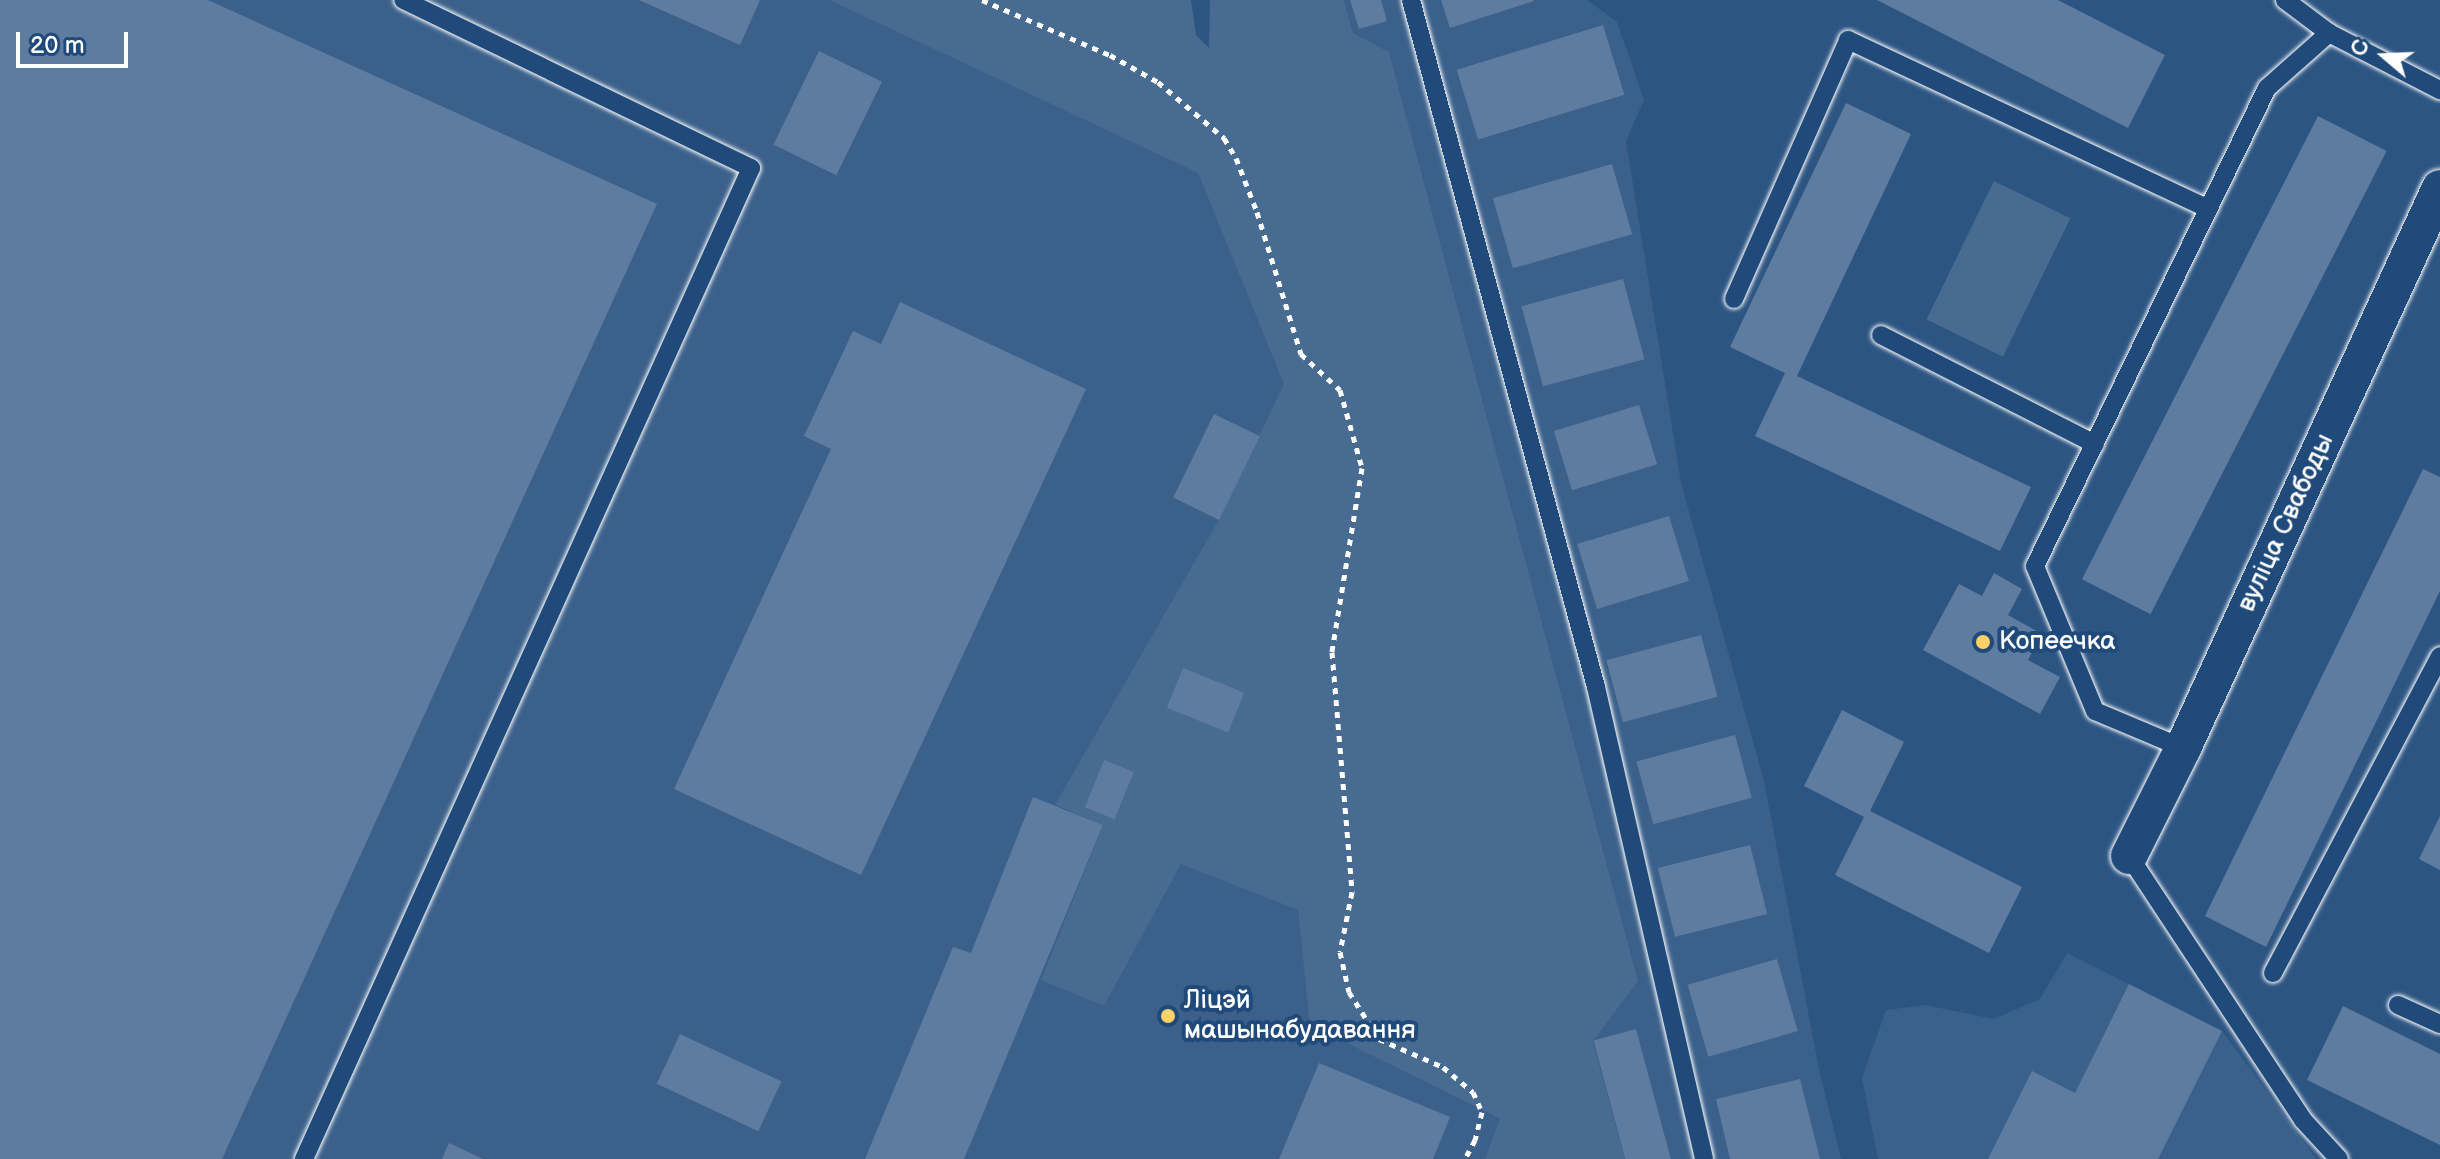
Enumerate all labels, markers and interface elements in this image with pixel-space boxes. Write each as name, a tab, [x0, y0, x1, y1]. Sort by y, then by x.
scale bar	[20, 16, 132, 66]
north arrow	[2344, 16, 2424, 96]
text: 20 m	[30, 31, 85, 60]
text: С	[2346, 36, 2376, 60]
street label: вуліца Свабоды	[2231, 429, 2341, 617]
place label: Копеечка	[1999, 626, 2116, 658]
marker: Копеечка	[1974, 633, 1992, 651]
place label: Ліцэй машынабудавання	[1184, 985, 1416, 1046]
marker: Ліцэй машынабудавання	[1159, 1007, 1177, 1025]

